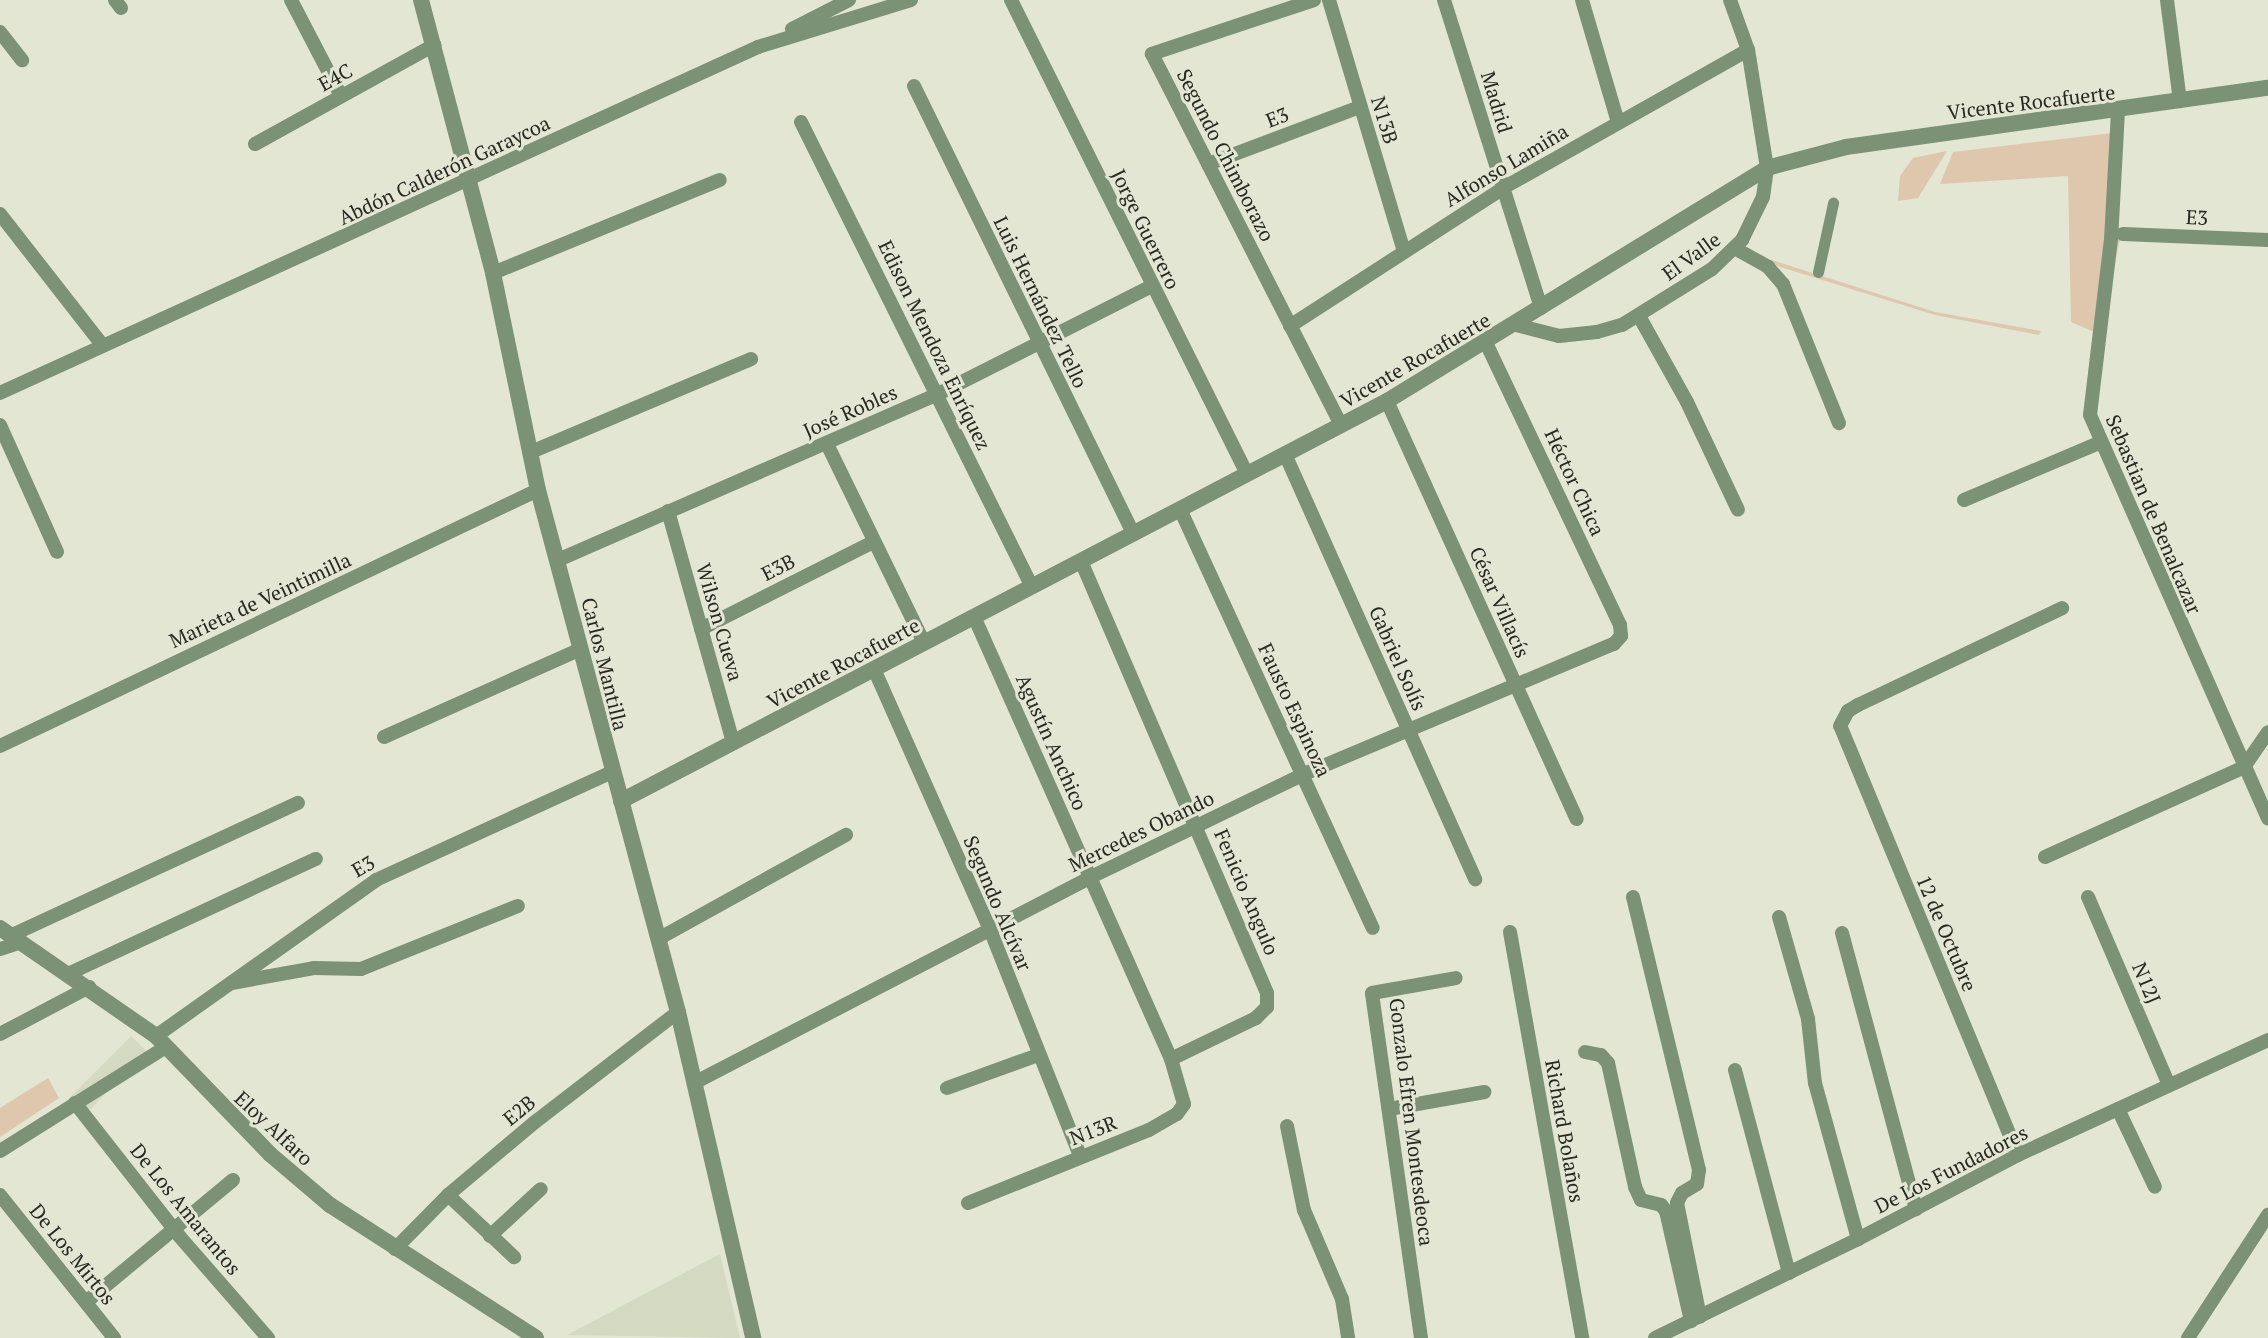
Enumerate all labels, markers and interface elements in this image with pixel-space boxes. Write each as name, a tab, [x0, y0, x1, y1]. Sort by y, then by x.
street label: E4C	[314, 58, 356, 96]
street label: Segundo Chimborazo	[1172, 65, 1280, 245]
street label: Madrid	[1476, 68, 1518, 136]
street label: Vicente Rocafuerte	[1946, 80, 2116, 124]
street label: N13B	[1366, 93, 1404, 147]
street label: E3	[1262, 102, 1292, 132]
street label: Abdón Calderón Garaycoa	[334, 110, 554, 230]
street label: Alfonso Lamiña	[1440, 119, 1572, 211]
street label: Jorge Guerrero	[1107, 165, 1185, 293]
street label: E3	[2185, 204, 2209, 230]
street label: Luis Hernández Tello	[989, 212, 1093, 392]
street label: El Valle	[1657, 227, 1725, 285]
street label: Edison Mendoza Enríquez	[874, 236, 996, 454]
street label: Vicente Rocafuerte	[1336, 307, 1494, 413]
street label: José Robles	[799, 380, 901, 442]
street label: Sebastian de Benalcazar	[2101, 411, 2207, 617]
street label: Héctor Chica	[1540, 425, 1610, 539]
street label: César Villacís	[1465, 542, 1535, 662]
street label: Marieta de Veintimilla	[165, 547, 355, 653]
street label: E3B	[757, 548, 799, 586]
street label: Wilson Cueva	[692, 560, 748, 684]
street label: Carlos Mantilla	[577, 595, 633, 733]
street label: Gabriel Solís	[1364, 602, 1432, 714]
street label: Vicente Rocafuerte	[763, 613, 923, 713]
street label: Fausto Espinoza	[1254, 639, 1336, 781]
street label: Agustín Anchico	[1011, 670, 1093, 814]
street label: Mercedes Obando	[1064, 785, 1218, 877]
street label: Fenicio Angulo	[1210, 825, 1284, 959]
street label: Segundo Alcívar	[959, 832, 1037, 974]
street label: E3	[347, 850, 379, 882]
street label: 12 de Octubre	[1912, 871, 1982, 995]
street label: N12J	[2128, 959, 2166, 1007]
street label: Gonzalo Efren Montesdeoca	[1385, 997, 1439, 1247]
street label: Richard Bolaños	[1541, 1058, 1589, 1204]
street label: Eloy Alfaro	[230, 1086, 318, 1170]
street label: E2B	[498, 1090, 540, 1130]
street label: N13R	[1066, 1110, 1120, 1150]
street label: De Los Fundadores	[1870, 1120, 2032, 1218]
street label: De Los Amarantos	[126, 1138, 246, 1280]
street label: De Los Mirtos	[25, 1199, 121, 1309]

